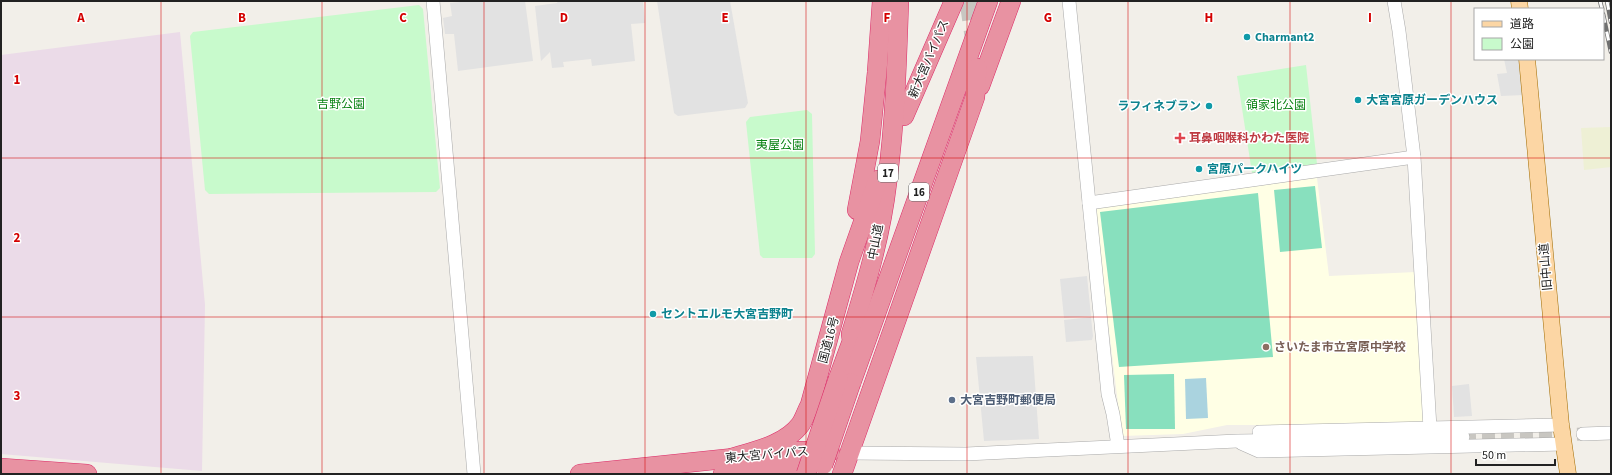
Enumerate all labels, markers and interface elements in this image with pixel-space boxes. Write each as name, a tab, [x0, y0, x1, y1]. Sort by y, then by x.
legend	[1474, 8, 1604, 60]
text: A	[76, 9, 85, 27]
text: B	[238, 9, 246, 27]
text: C	[399, 9, 407, 27]
text: D	[560, 9, 568, 27]
text: E	[721, 9, 729, 27]
text: F	[884, 9, 891, 27]
text: G	[1044, 9, 1052, 27]
text: H	[1205, 9, 1213, 27]
text: I	[1368, 9, 1372, 27]
text: 道路	[1510, 16, 1534, 33]
street label: 新大宮バイパス	[905, 17, 953, 101]
place label: Charmant2	[1255, 29, 1314, 46]
marker: Charmant2	[1242, 32, 1252, 42]
text: 公園	[1510, 36, 1534, 53]
text: 1	[14, 71, 21, 89]
place label: 大宮宮原ガーデンハウス	[1366, 92, 1498, 109]
marker: 大宮宮原ガーデンハウス	[1353, 95, 1363, 105]
park label: 吉野公園	[317, 96, 365, 113]
park label: 領家北公園	[1246, 97, 1306, 114]
place label: ラフィネブラン	[1117, 98, 1201, 115]
marker: ラフィネブラン	[1204, 101, 1214, 111]
place label: 耳鼻咽喉科かわた医院	[1189, 130, 1309, 147]
marker: 耳鼻咽喉科かわた医院	[1174, 132, 1186, 144]
park label: 夷屋公園	[756, 137, 804, 154]
place label: 宮原パークハイツ	[1207, 161, 1302, 178]
road number: 17	[878, 164, 898, 182]
marker: 宮原パークハイツ	[1194, 164, 1204, 174]
road number: 16	[909, 183, 929, 201]
street label: 中山道	[864, 223, 888, 261]
text: 2	[14, 229, 21, 247]
street label: 旧中山道	[1535, 242, 1557, 292]
place label: セントエルモ大宮吉野町	[661, 306, 793, 323]
marker: セントエルモ大宮吉野町	[648, 309, 658, 319]
street label: 国道16号	[815, 315, 843, 365]
place label: さいたま市立宮原中学校	[1274, 339, 1406, 356]
marker: さいたま市立宮原中学校	[1261, 342, 1271, 352]
text: 3	[14, 387, 21, 405]
place label: 大宮吉野町郵便局	[960, 392, 1056, 409]
marker: 大宮吉野町郵便局	[947, 395, 957, 405]
scale bar	[1476, 441, 1555, 467]
street label: 東大宮バイパス	[725, 443, 809, 467]
text: 50 m	[1482, 447, 1506, 464]

